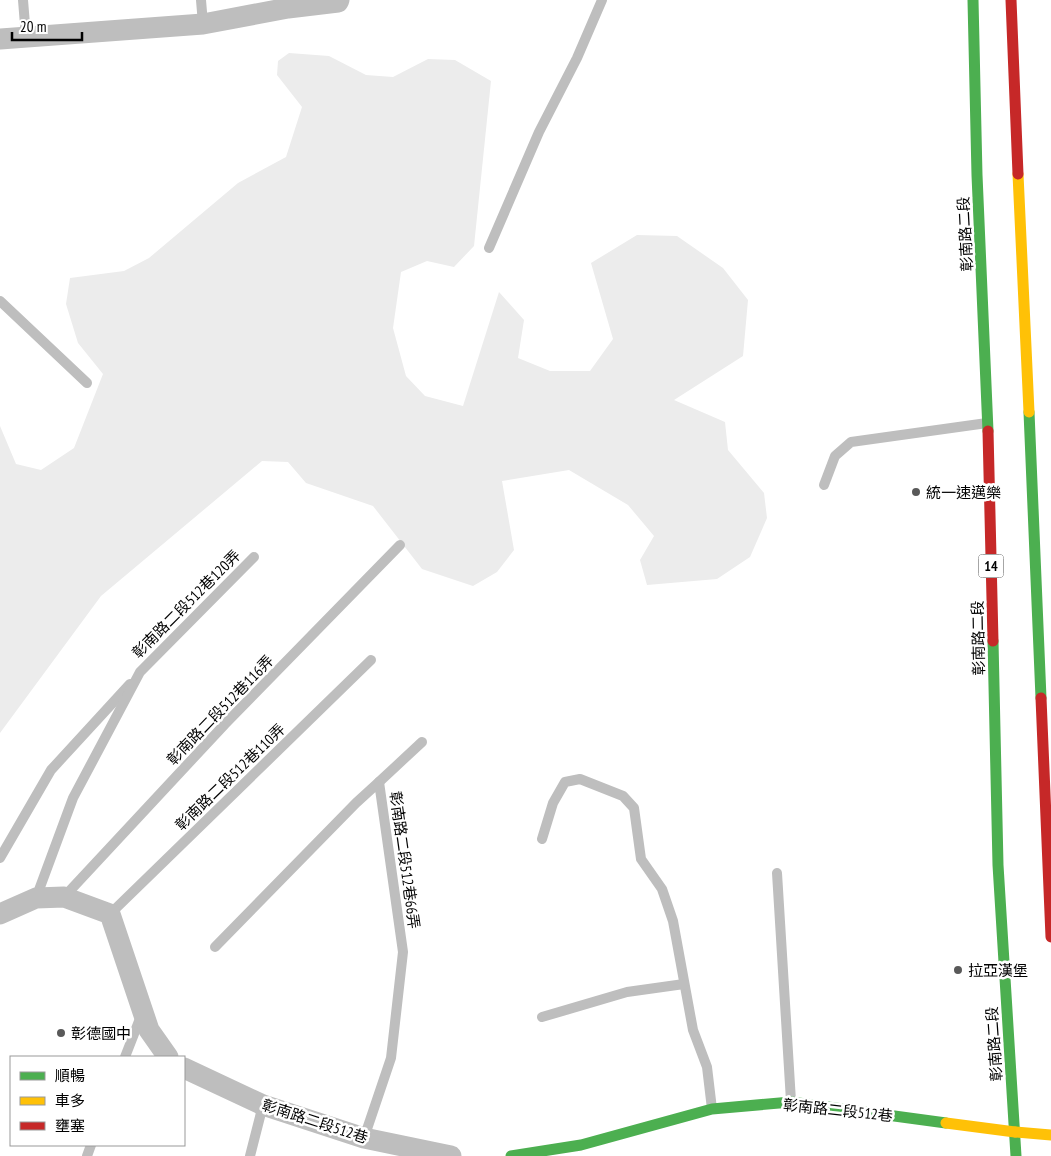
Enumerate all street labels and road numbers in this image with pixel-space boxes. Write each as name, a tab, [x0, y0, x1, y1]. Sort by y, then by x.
street label: 彰南路二段	[954, 196, 976, 272]
street label: 彰南路二段512巷120弄	[128, 546, 244, 662]
road number: 14	[978, 554, 1004, 578]
street label: 彰南路二段	[968, 600, 988, 676]
street label: 彰南路二段512巷116弄	[163, 651, 277, 769]
street label: 彰南路二段512巷110弄	[171, 720, 289, 834]
street label: 彰南路二段512巷66弄	[386, 790, 424, 930]
street label: 彰南路二段	[982, 1006, 1006, 1082]
street label: 彰南路二段512巷	[260, 1095, 370, 1147]
street label: 彰南路二段512巷	[782, 1095, 894, 1125]

